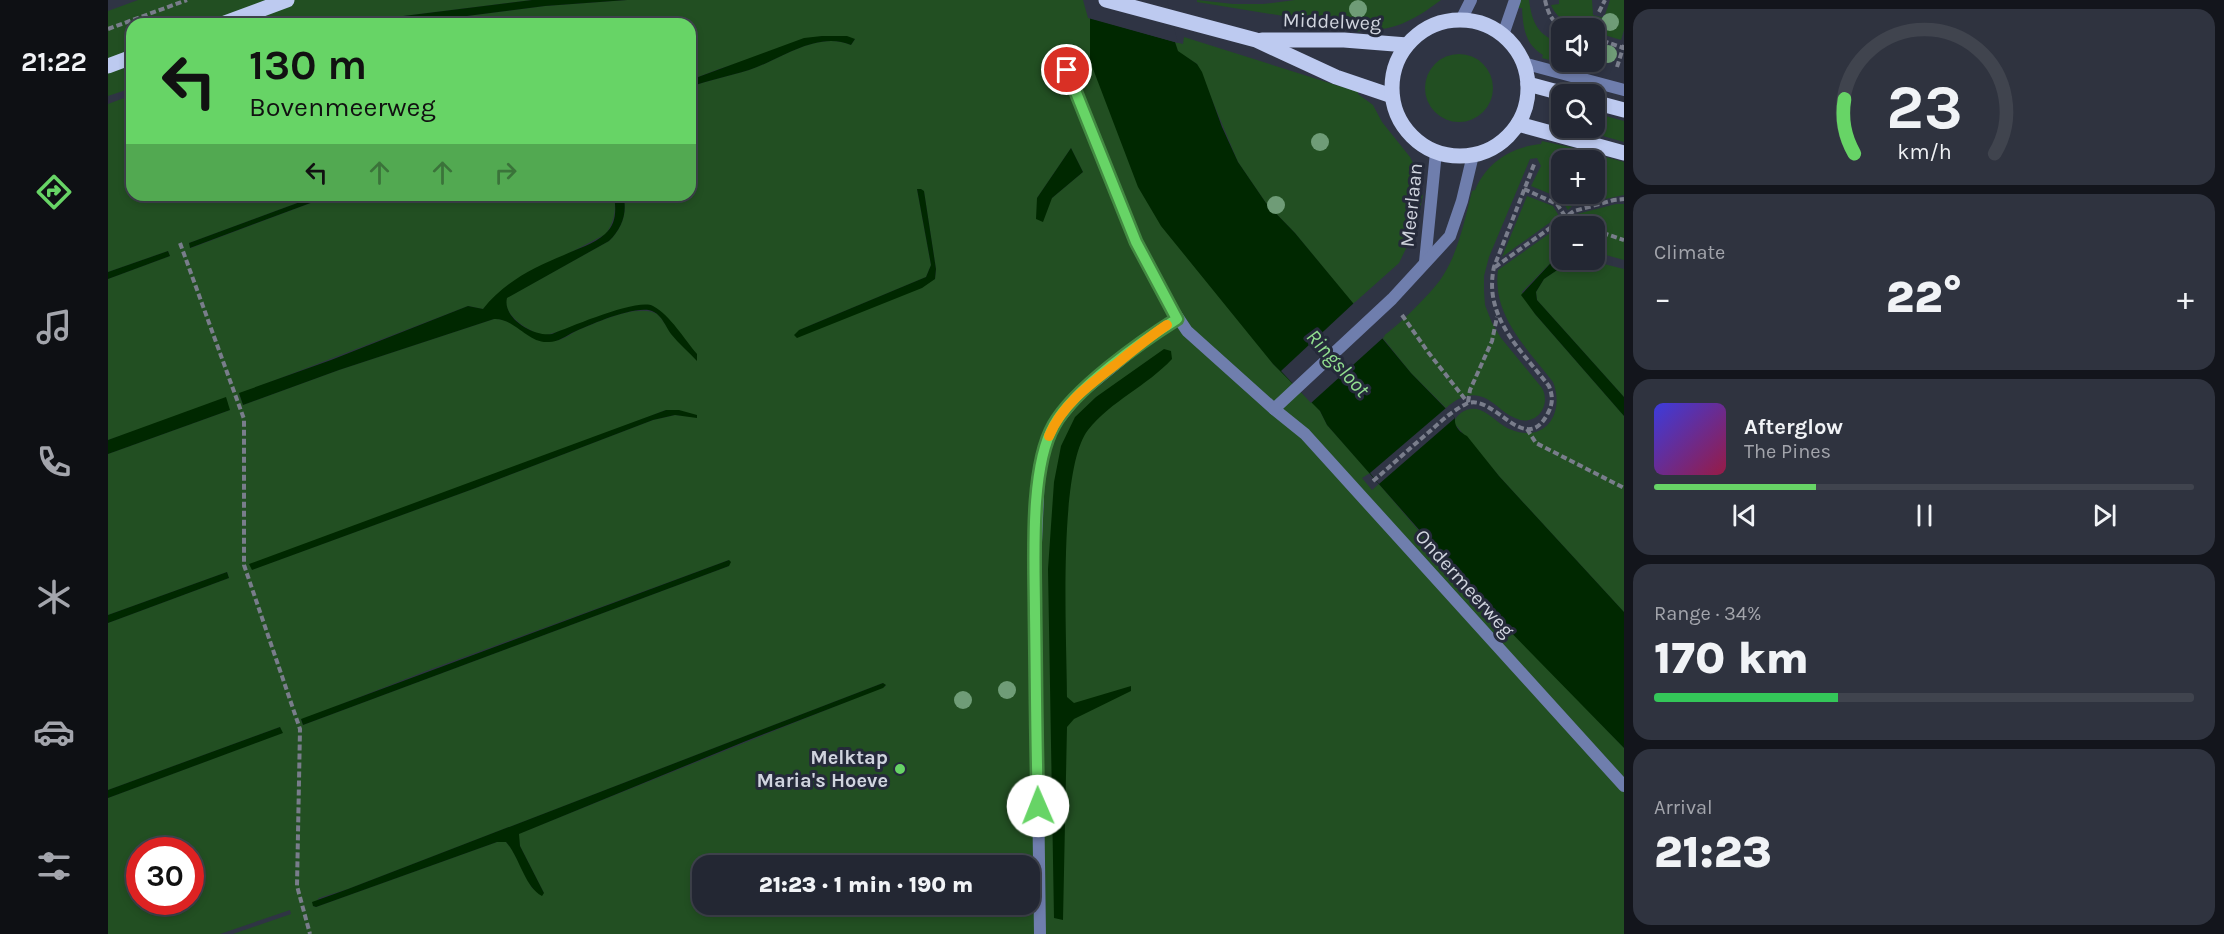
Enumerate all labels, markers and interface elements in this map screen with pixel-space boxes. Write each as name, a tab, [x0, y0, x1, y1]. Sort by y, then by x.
street label: Middelweg	[1282, 8, 1382, 35]
map controls	[1551, 18, 1605, 270]
button: sound	[1551, 18, 1605, 72]
text: 130 m	[249, 40, 367, 90]
icon: left	[150, 42, 228, 120]
pin	[1041, 44, 1092, 95]
text: 21:22	[21, 46, 87, 78]
icon: arrive	[1050, 53, 1083, 86]
text: 23	[1886, 71, 1962, 144]
button: search	[1551, 84, 1605, 138]
text: Bovenmeerweg	[249, 91, 436, 123]
text: km/h	[1897, 139, 1951, 164]
button: +	[1551, 150, 1605, 204]
icon: left	[300, 156, 333, 189]
icon: ahead	[363, 156, 396, 189]
icon: ahead	[426, 156, 459, 189]
icon: right	[489, 156, 522, 189]
street label: Meerlaan	[1396, 162, 1427, 248]
icon: directions	[33, 171, 75, 213]
button: −	[1551, 216, 1605, 270]
text: Climate	[1654, 241, 1725, 264]
text: 22°	[1886, 271, 1962, 323]
text: −	[1654, 279, 1671, 317]
text: +	[2177, 279, 2194, 317]
icon: music	[33, 306, 75, 348]
water label: Ringsloot	[1302, 324, 1375, 402]
text: Afterglow	[1744, 414, 1843, 440]
text: The Pines	[1744, 440, 1831, 463]
icon: phone	[33, 441, 75, 483]
icon: previous	[1728, 499, 1761, 532]
icon: pause	[1908, 499, 1941, 532]
icon: next	[2088, 499, 2121, 532]
street label: Ondermeerweg	[1410, 525, 1519, 642]
icon: climate	[33, 576, 75, 618]
text: Range · 34%	[1654, 602, 1761, 625]
text: 170 km	[1654, 632, 1809, 684]
icon: car	[33, 711, 75, 753]
place label: Melktap Maria's Hoeve	[756, 746, 888, 792]
marker: Melktap Maria's Hoeve	[893, 762, 907, 776]
position arrow	[1006, 774, 1070, 838]
text: Arrival	[1654, 796, 1713, 819]
text: 21:23	[1654, 826, 1772, 878]
speed limit sign: 30	[126, 837, 204, 915]
icon: filters	[33, 845, 75, 887]
text: 21:23 · 1 min · 190 m	[759, 872, 973, 898]

